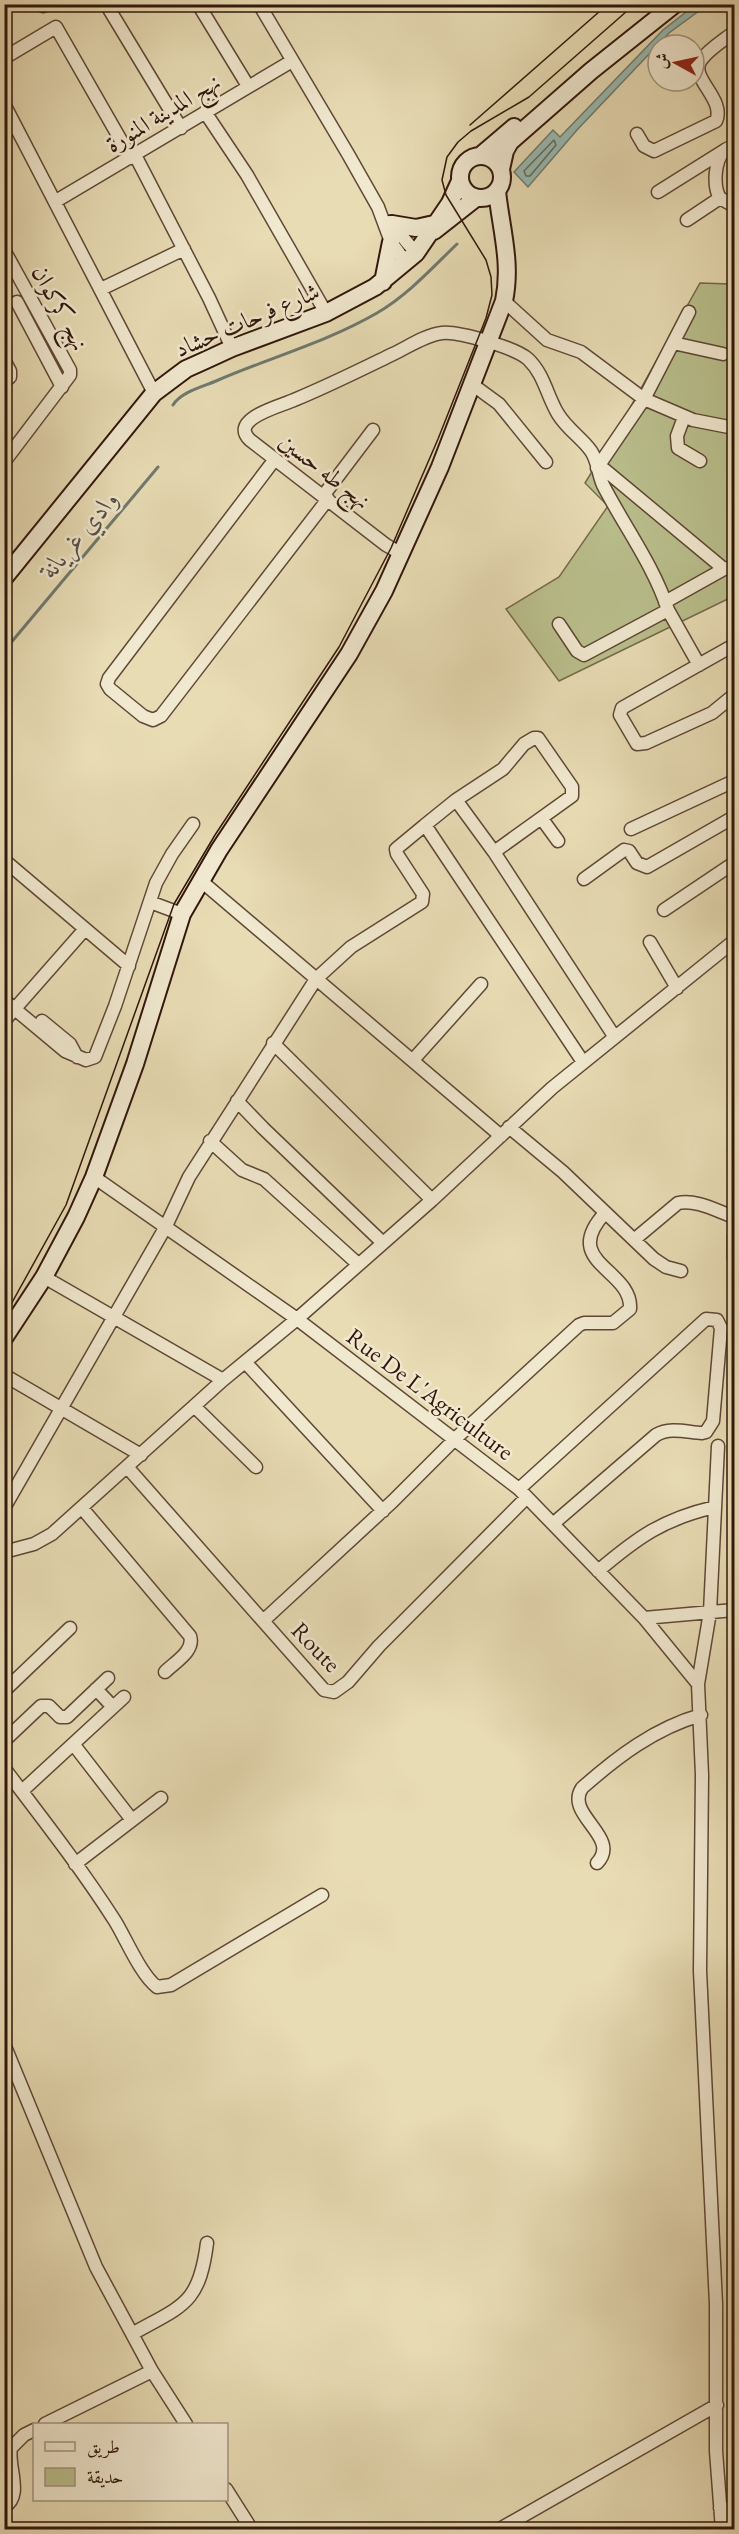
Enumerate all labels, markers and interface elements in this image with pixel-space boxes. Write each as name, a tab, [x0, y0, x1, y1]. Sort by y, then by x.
north arrow	[646, 33, 706, 93]
text: ش	[650, 52, 673, 70]
street label: نهج المدينة المنورة	[99, 66, 229, 164]
street label: نهج كركوان	[20, 260, 96, 359]
street label: شارع فرحات حشاد	[170, 275, 326, 369]
street label: نهج طه حسين	[270, 425, 377, 521]
water label: وادي غريانة	[31, 483, 129, 589]
street label: Rue De L'Agriculture	[340, 1321, 520, 1467]
street label: Route	[285, 1615, 348, 1678]
legend	[33, 2423, 228, 2501]
text: طريق	[87, 2435, 120, 2459]
text: حديقة	[87, 2465, 123, 2488]

